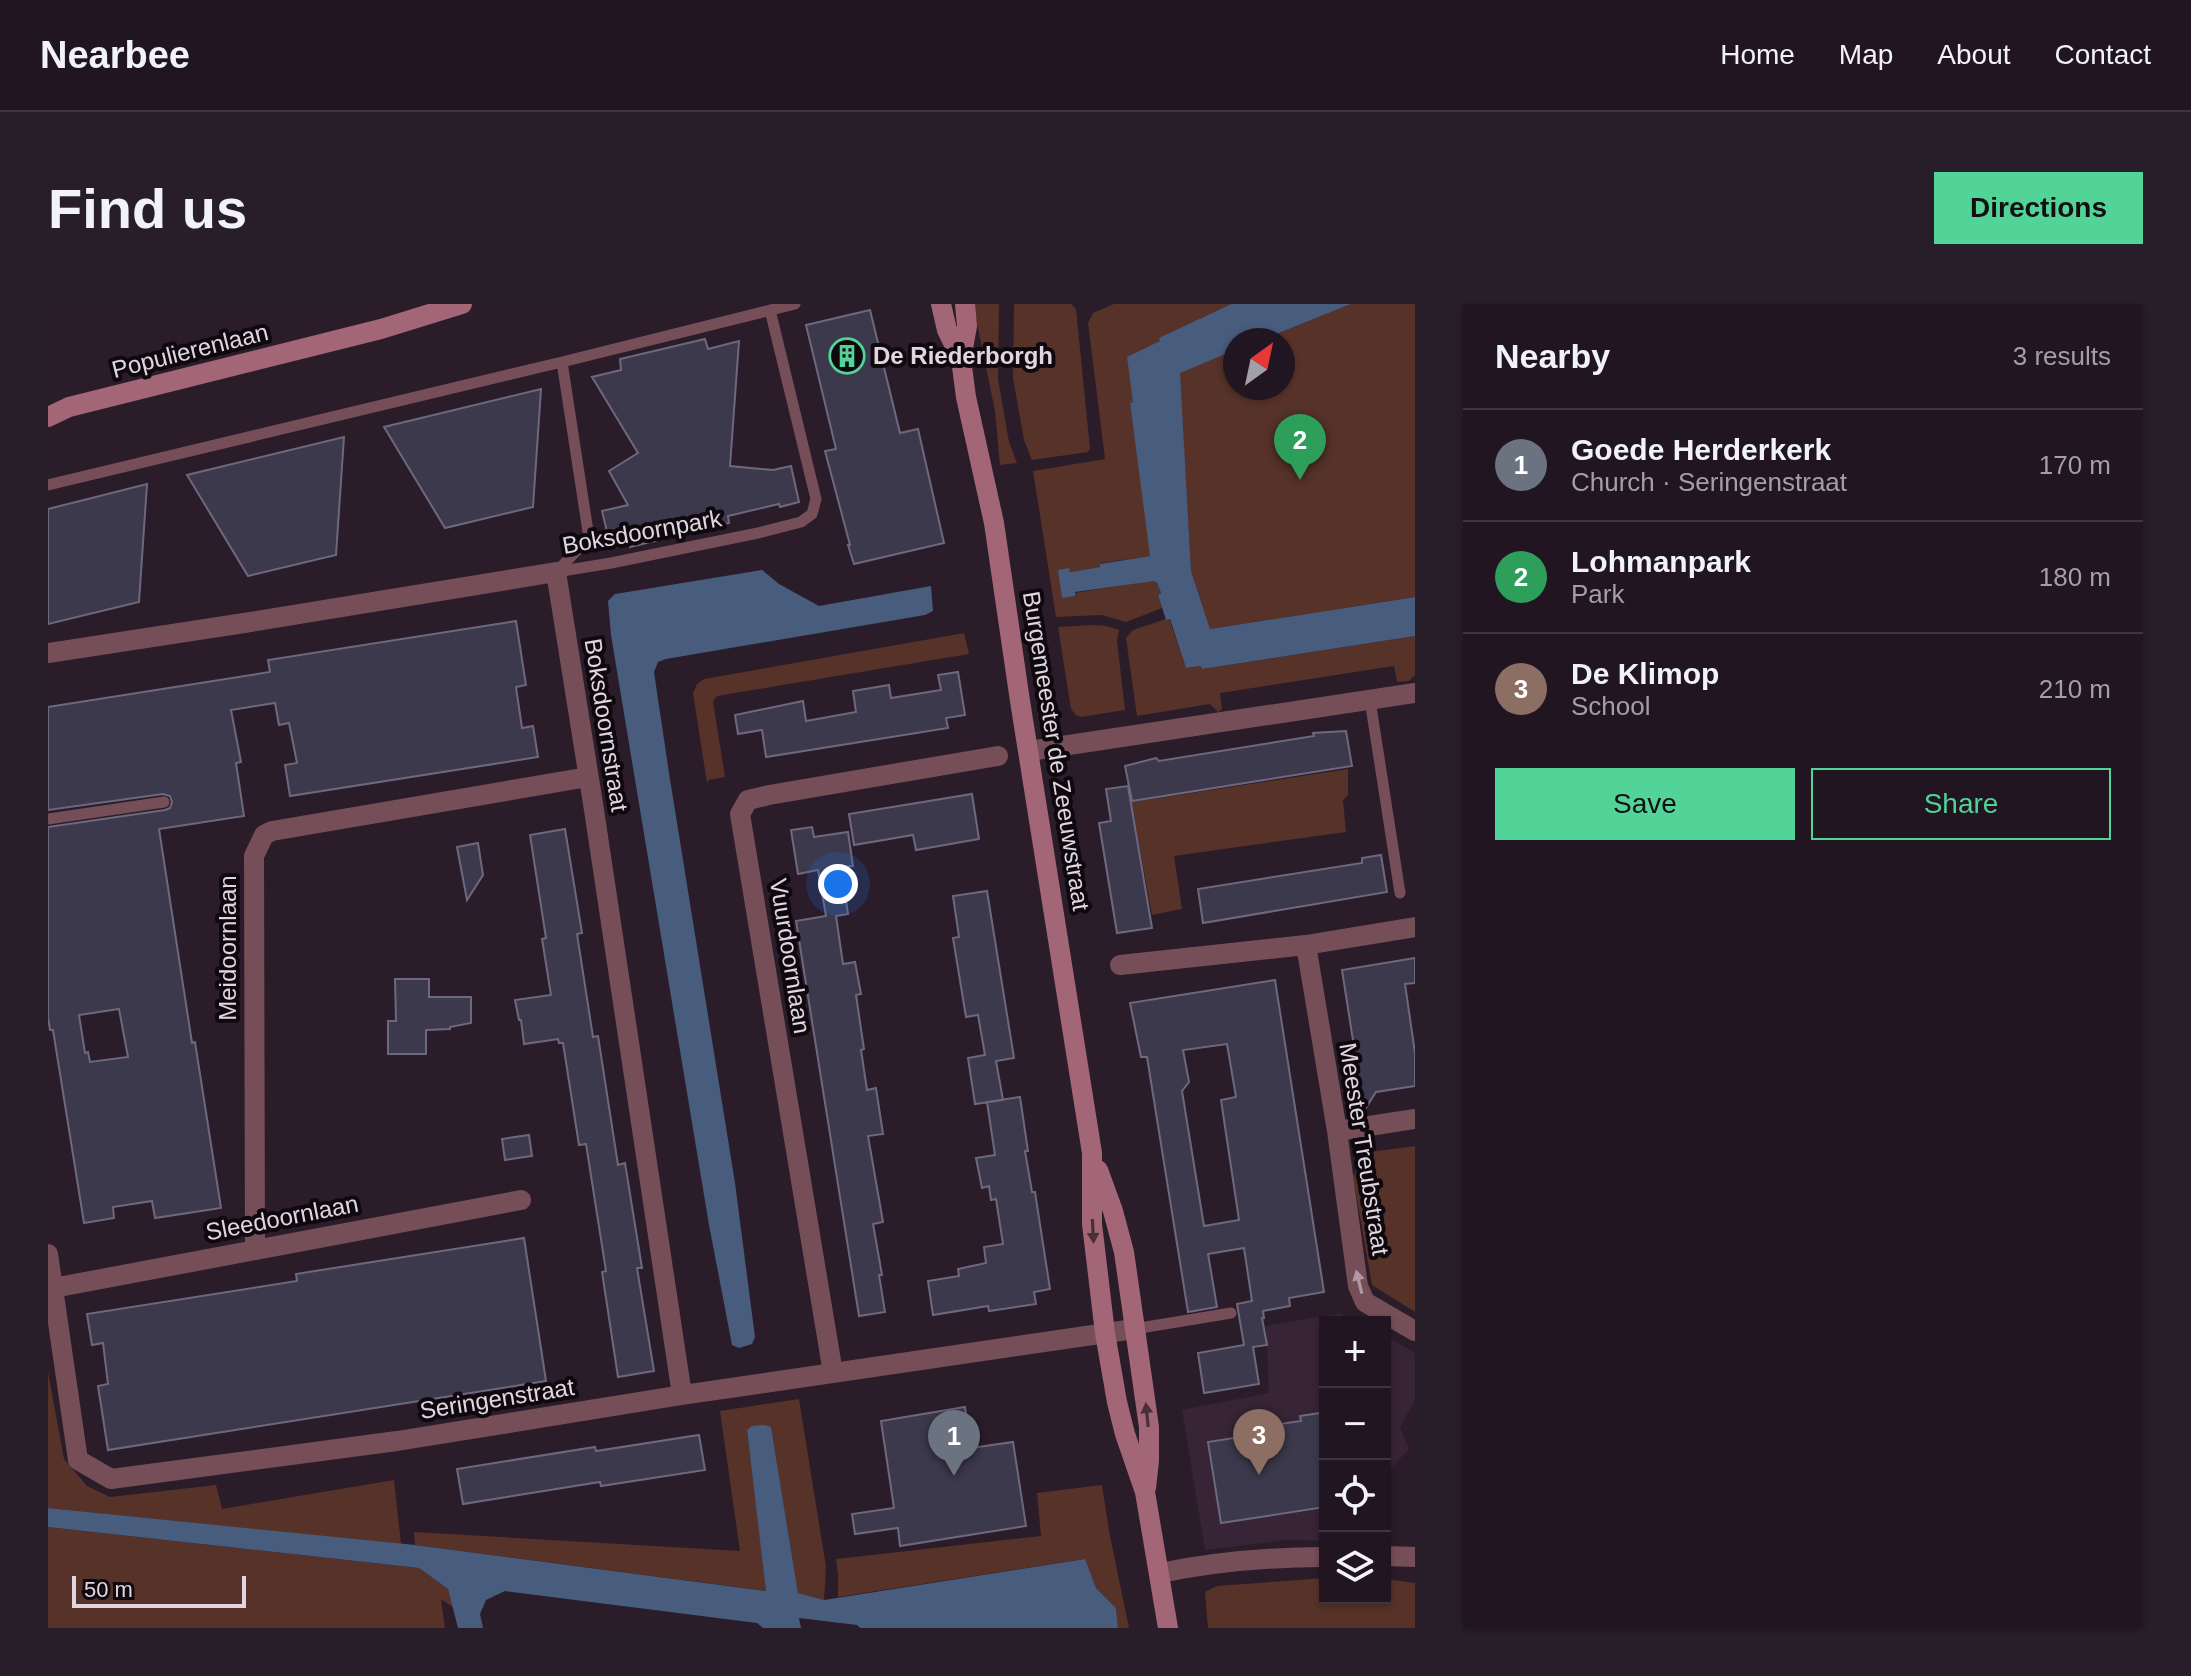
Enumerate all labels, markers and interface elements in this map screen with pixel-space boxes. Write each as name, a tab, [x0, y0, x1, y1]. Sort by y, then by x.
text: Nearbee	[40, 34, 190, 76]
text: Home	[1720, 39, 1795, 70]
text: Map	[1839, 39, 1893, 70]
text: About	[1937, 39, 2011, 70]
text: Contact	[2055, 39, 2151, 70]
button: Directions	[1934, 172, 2143, 244]
text: Find us	[48, 177, 247, 240]
street label: Populierenlaan	[109, 318, 271, 383]
north arrow	[1223, 328, 1295, 400]
building icon: De Riederborgh	[828, 337, 866, 375]
text: Nearby	[1495, 337, 1610, 375]
text: 3 results	[2013, 341, 2111, 371]
place label: De Riederborgh	[873, 342, 1053, 369]
pin: 2	[1274, 414, 1326, 480]
text: Goede Herderkerk	[1571, 433, 1831, 466]
text: 1	[1514, 450, 1528, 480]
text: 170 m	[2039, 450, 2111, 480]
text: Church · Seringenstraat	[1571, 467, 1847, 497]
street label: Boksdoornpark	[560, 504, 725, 559]
text: Lohmanpark	[1571, 545, 1751, 578]
text: 2	[1514, 562, 1528, 592]
text: 180 m	[2039, 562, 2111, 592]
text: Park	[1571, 579, 1624, 609]
street label: Burgemeester de Zeeuwstraat	[1018, 589, 1095, 913]
street label: Boksdoornstraat	[579, 637, 634, 814]
text: De Klimop	[1571, 657, 1719, 690]
text: 3	[1514, 674, 1528, 704]
text: 210 m	[2039, 674, 2111, 704]
text: School	[1571, 691, 1651, 721]
button: Save	[1495, 768, 1795, 840]
button: Share	[1811, 768, 2111, 840]
your location	[818, 864, 858, 904]
street label: Meidoornlaan	[214, 875, 241, 1021]
street label: Vuurdoornlaan	[765, 876, 816, 1035]
street label: Meester Treubstraat	[1334, 1041, 1395, 1257]
street label: Sleedoornlaan	[203, 1189, 360, 1246]
one-way arrow	[1086, 1219, 1099, 1244]
one-way arrow	[1353, 1270, 1365, 1295]
map controls	[1319, 1316, 1391, 1604]
button: +	[1319, 1316, 1391, 1388]
street label: Seringenstraat	[418, 1373, 576, 1424]
button: −	[1319, 1388, 1391, 1460]
one-way arrow	[1141, 1402, 1154, 1427]
pin: 3	[1233, 1409, 1285, 1475]
pin: 1	[928, 1410, 980, 1476]
button: locate	[1319, 1460, 1391, 1532]
button: layers	[1319, 1532, 1391, 1604]
scale bar	[72, 1572, 246, 1608]
text: 50 m	[84, 1577, 133, 1602]

